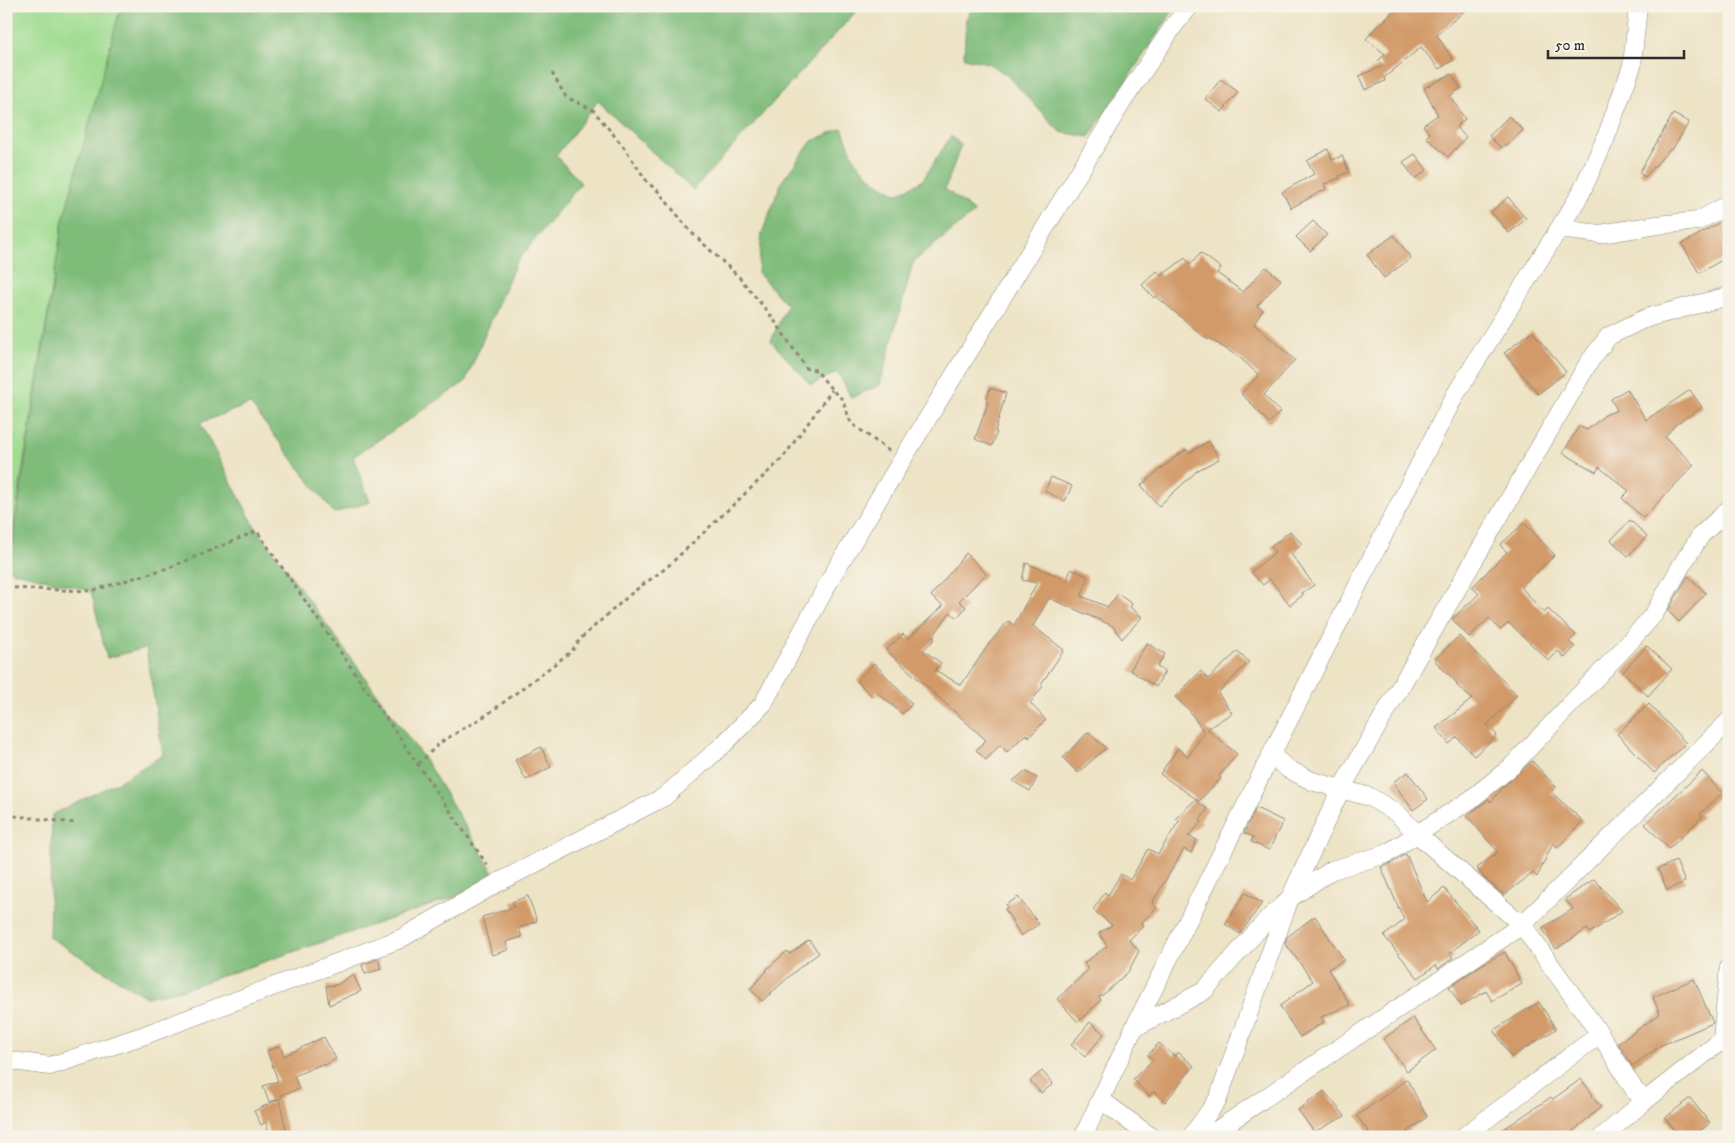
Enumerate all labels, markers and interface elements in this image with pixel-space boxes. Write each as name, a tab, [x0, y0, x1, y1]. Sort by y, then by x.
scale bar	[1548, 28, 1684, 60]
text: 50 m	[1555, 36, 1585, 55]

